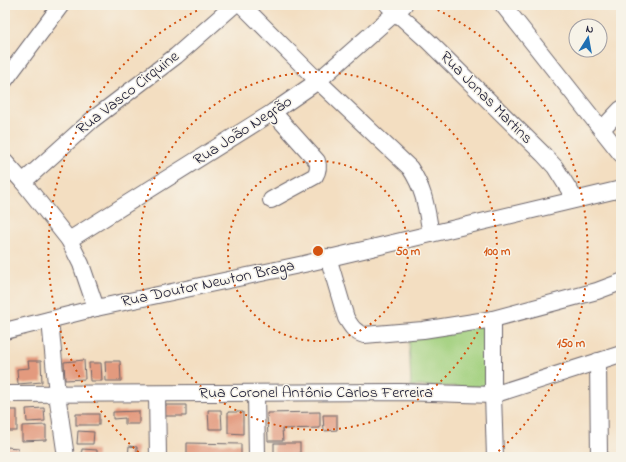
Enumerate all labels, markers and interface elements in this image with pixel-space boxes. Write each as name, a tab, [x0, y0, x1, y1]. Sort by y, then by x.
north arrow	[568, 18, 608, 58]
text: N	[585, 21, 595, 38]
street label: Rua Vasco Cirquine	[72, 45, 185, 141]
street label: Rua Jonas Martins	[434, 46, 538, 150]
street label: Rua João Negrão	[189, 90, 297, 172]
text: 50 m	[396, 243, 421, 261]
text: 100 m	[484, 243, 511, 261]
centre of rings	[311, 244, 325, 258]
street label: Rua Doutor Newton Braga	[119, 254, 297, 314]
text: 150 m	[557, 335, 586, 353]
street label: Rua Coronel Antônio Carlos Ferreira	[199, 381, 433, 405]

